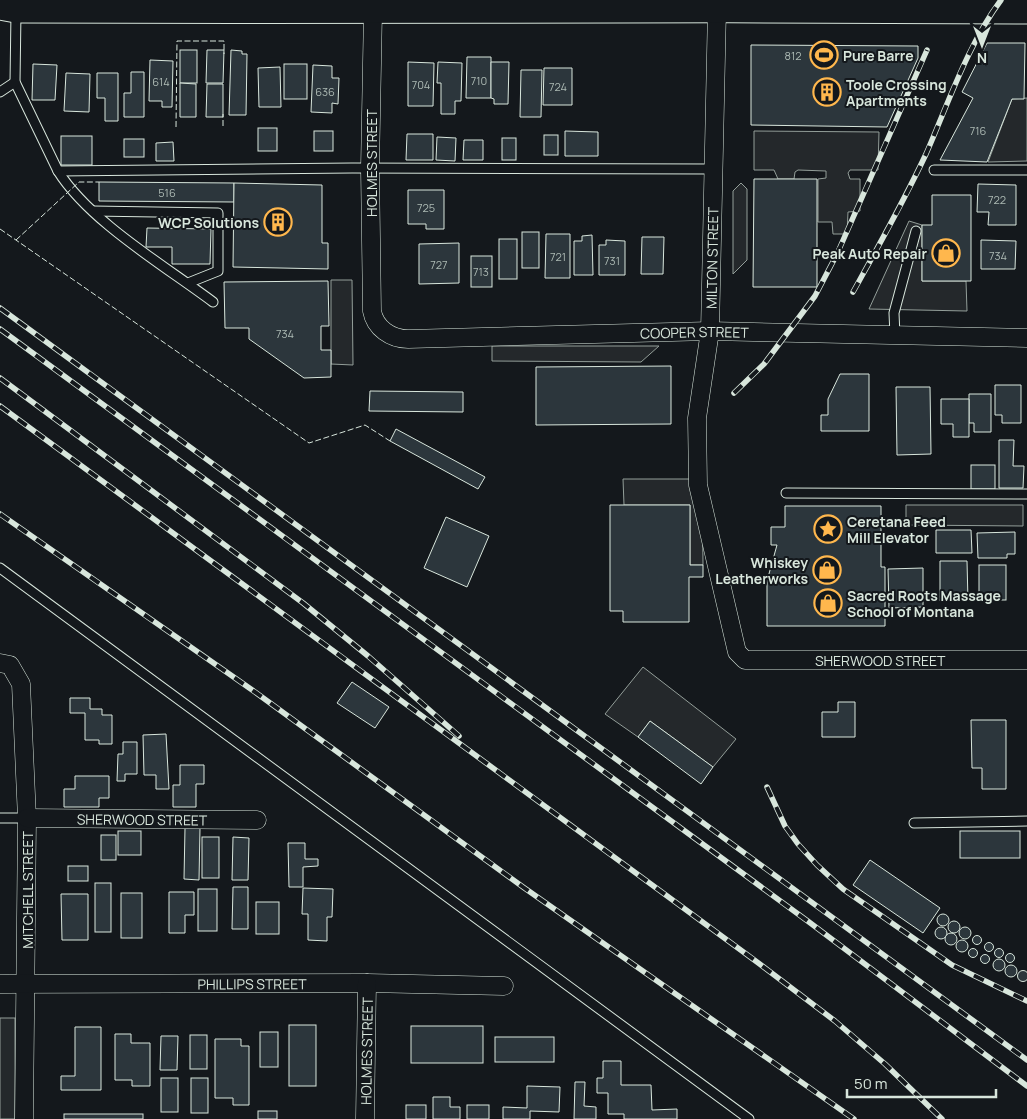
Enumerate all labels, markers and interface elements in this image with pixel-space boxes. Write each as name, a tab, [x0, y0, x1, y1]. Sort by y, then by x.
north arrow	[957, 20, 1007, 70]
sports icon: Pure Barre	[809, 40, 839, 70]
place label: Pure Barre	[843, 46, 914, 65]
house number: 812	[785, 48, 801, 63]
text: N	[977, 49, 987, 68]
house number: 710	[471, 73, 487, 88]
house number: 614	[152, 74, 170, 89]
place label: Toole Crossing Apartments	[846, 75, 947, 110]
house number: 704	[412, 77, 430, 92]
building icon: Toole Crossing Apartments	[812, 77, 842, 107]
house number: 724	[549, 79, 567, 94]
house number: 636	[315, 84, 335, 99]
street label: HOLMES STREET	[362, 108, 381, 217]
house number: 716	[970, 123, 986, 138]
house number: 516	[158, 185, 176, 200]
house number: 722	[988, 192, 1006, 207]
house number: 725	[417, 200, 435, 215]
street label: MILTON STREET	[702, 206, 722, 309]
building icon: WCP Solutions	[263, 207, 293, 237]
place label: WCP Solutions	[158, 213, 259, 232]
shop icon: Peak Auto Repair	[931, 238, 961, 268]
place label: Peak Auto Repair	[813, 244, 927, 263]
house number: 734	[989, 248, 1007, 263]
house number: 721	[550, 249, 566, 264]
house number: 731	[604, 253, 620, 268]
house number: 727	[430, 257, 448, 272]
house number: 713	[473, 264, 489, 279]
street label: COOPER STREET	[640, 321, 750, 342]
house number: 734	[276, 326, 294, 341]
place label: Ceretana Feed Mill Elevator	[847, 512, 946, 547]
place icon: Ceretana Feed Mill Elevator	[813, 514, 843, 544]
place label: Whiskey Leatherworks	[715, 553, 808, 588]
shop icon: Whiskey Leatherworks	[812, 555, 842, 585]
place label: Sacred Roots Massage School of Montana	[847, 586, 1001, 621]
shop icon: Sacred Roots Massage School of Montana	[813, 588, 843, 618]
street label: SHERWOOD STREET	[815, 651, 946, 670]
street label: SHERWOOD STREET	[77, 809, 208, 829]
street label: MITCHELL STREET	[18, 831, 37, 949]
street label: PHILLIPS STREET	[197, 974, 307, 993]
street label: HOLMES STREET	[356, 996, 376, 1105]
scale bar	[847, 1066, 996, 1098]
text: 50 m	[854, 1073, 888, 1094]

